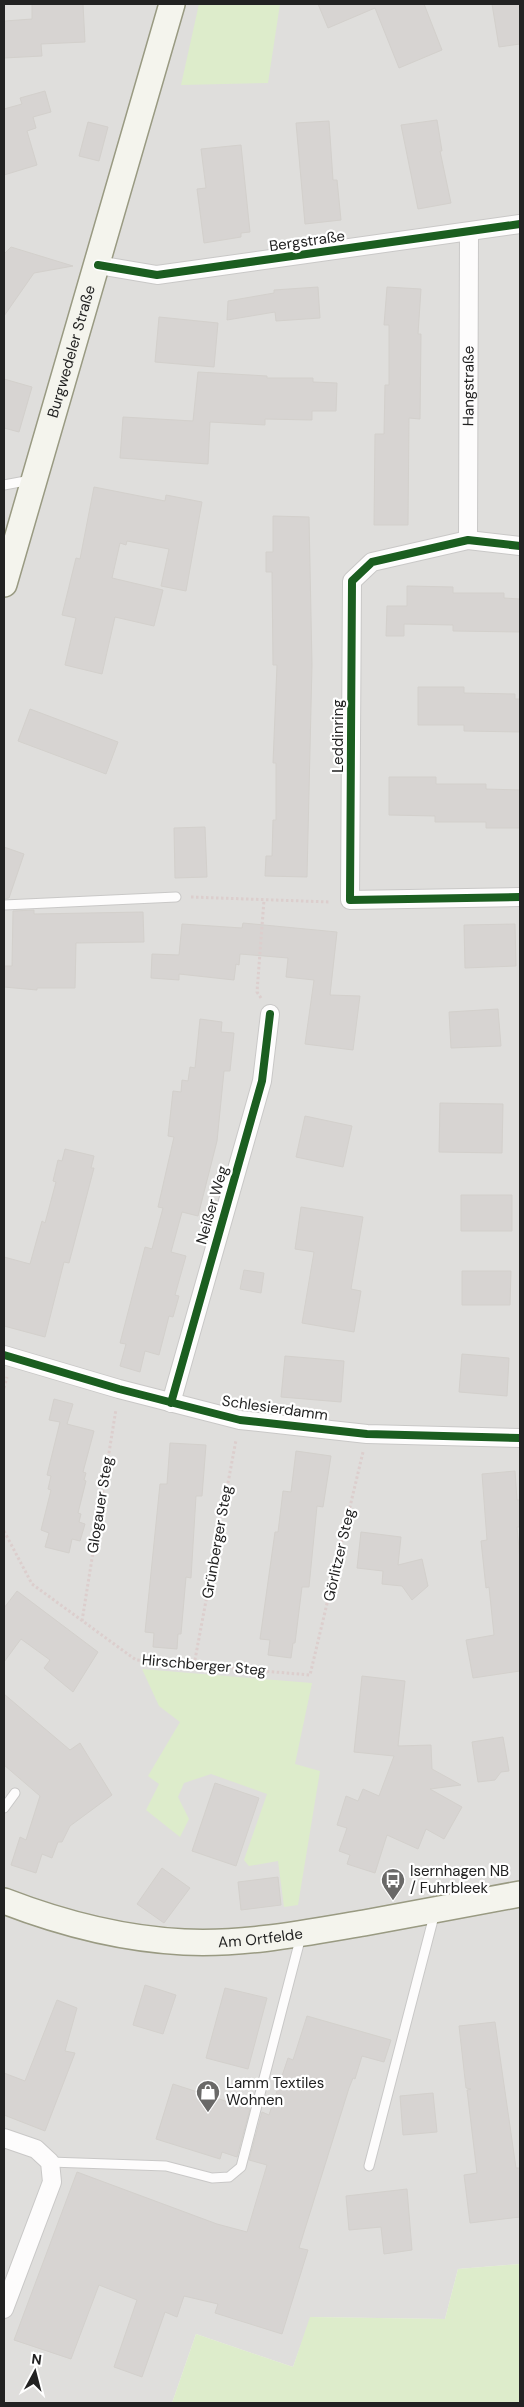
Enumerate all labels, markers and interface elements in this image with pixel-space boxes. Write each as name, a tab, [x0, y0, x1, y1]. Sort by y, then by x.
street label: Bergstraße	[268, 226, 346, 256]
street label: Burgwedeler Straße	[43, 283, 100, 420]
street label: Hangstraße	[458, 346, 479, 426]
street label: Leddinring	[328, 699, 348, 773]
street label: Neißer Weg	[191, 1163, 233, 1247]
street label: Schlesierdamm	[221, 1391, 329, 1425]
street label: Glogauer Steg	[82, 1455, 118, 1555]
street label: Grünberger Steg	[197, 1484, 237, 1600]
street label: Görlitzer Steg	[319, 1507, 359, 1603]
street label: Hirschberger Steg	[141, 1650, 267, 1680]
place label: Isernhagen NB / Fuhrbleek	[410, 1861, 509, 1898]
bus stop icon: Isernhagen NB / Fuhrbleek	[380, 1867, 406, 1901]
street label: Am Ortfelde	[218, 1923, 304, 1952]
place label: Lamm Textiles Wohnen	[226, 2073, 324, 2110]
shop icon: Lamm Textiles Wohnen	[195, 2079, 221, 2113]
north arrow	[10, 2347, 60, 2397]
text: N	[30, 2350, 43, 2369]

